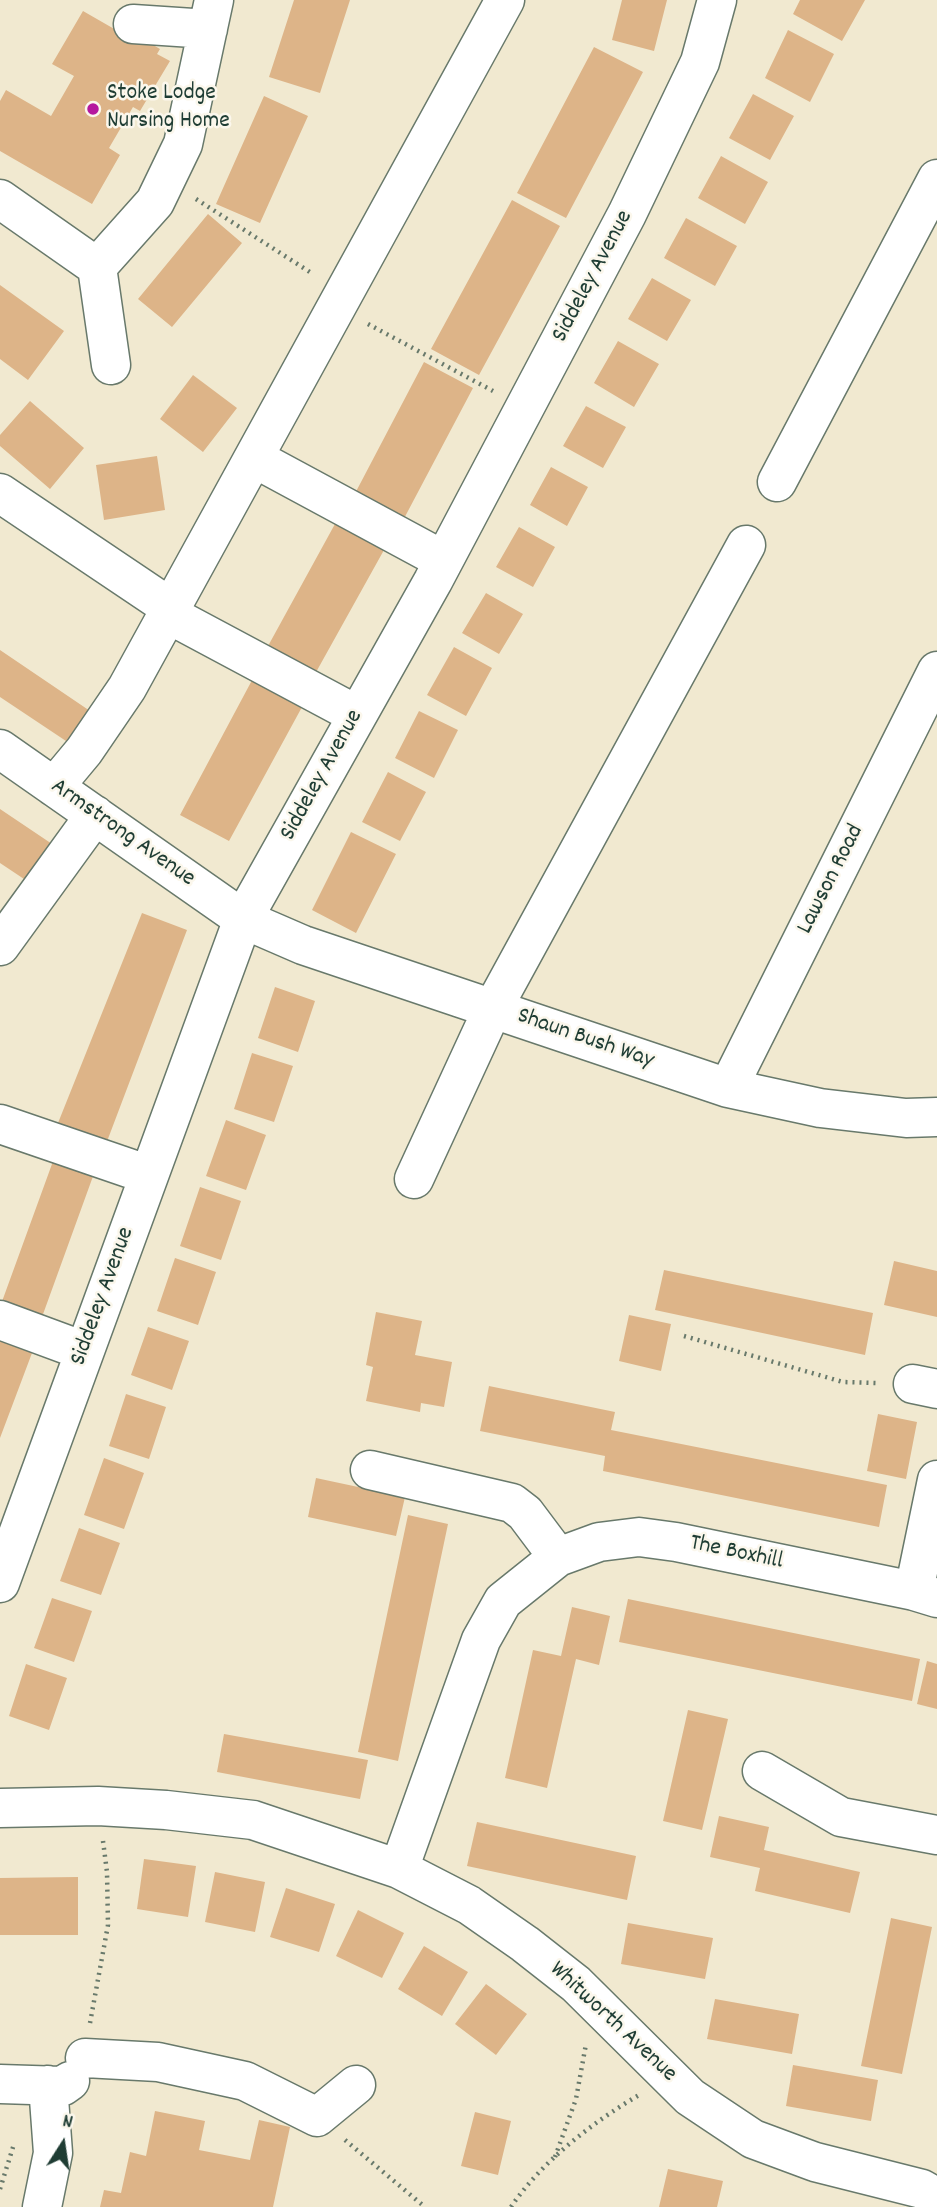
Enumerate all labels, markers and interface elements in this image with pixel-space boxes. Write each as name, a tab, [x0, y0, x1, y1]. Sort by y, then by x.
place label: Stoke Lodge Nursing Home	[107, 81, 230, 137]
marker: Stoke Lodge Nursing Home	[85, 101, 101, 117]
street label: Siddeley Avenue	[547, 206, 641, 348]
street label: Siddeley Avenue	[275, 706, 371, 846]
street label: Armstrong Avenue	[44, 774, 200, 894]
street label: Lawson Road	[792, 821, 872, 939]
street label: Shaun Bush Way	[513, 1003, 657, 1077]
street label: Siddeley Avenue	[66, 1224, 142, 1370]
street label: The Boxhill	[687, 1530, 785, 1578]
street label: Whitworth Avenue	[542, 1957, 682, 2089]
north arrow	[28, 2109, 98, 2179]
text: N	[60, 2109, 75, 2137]

